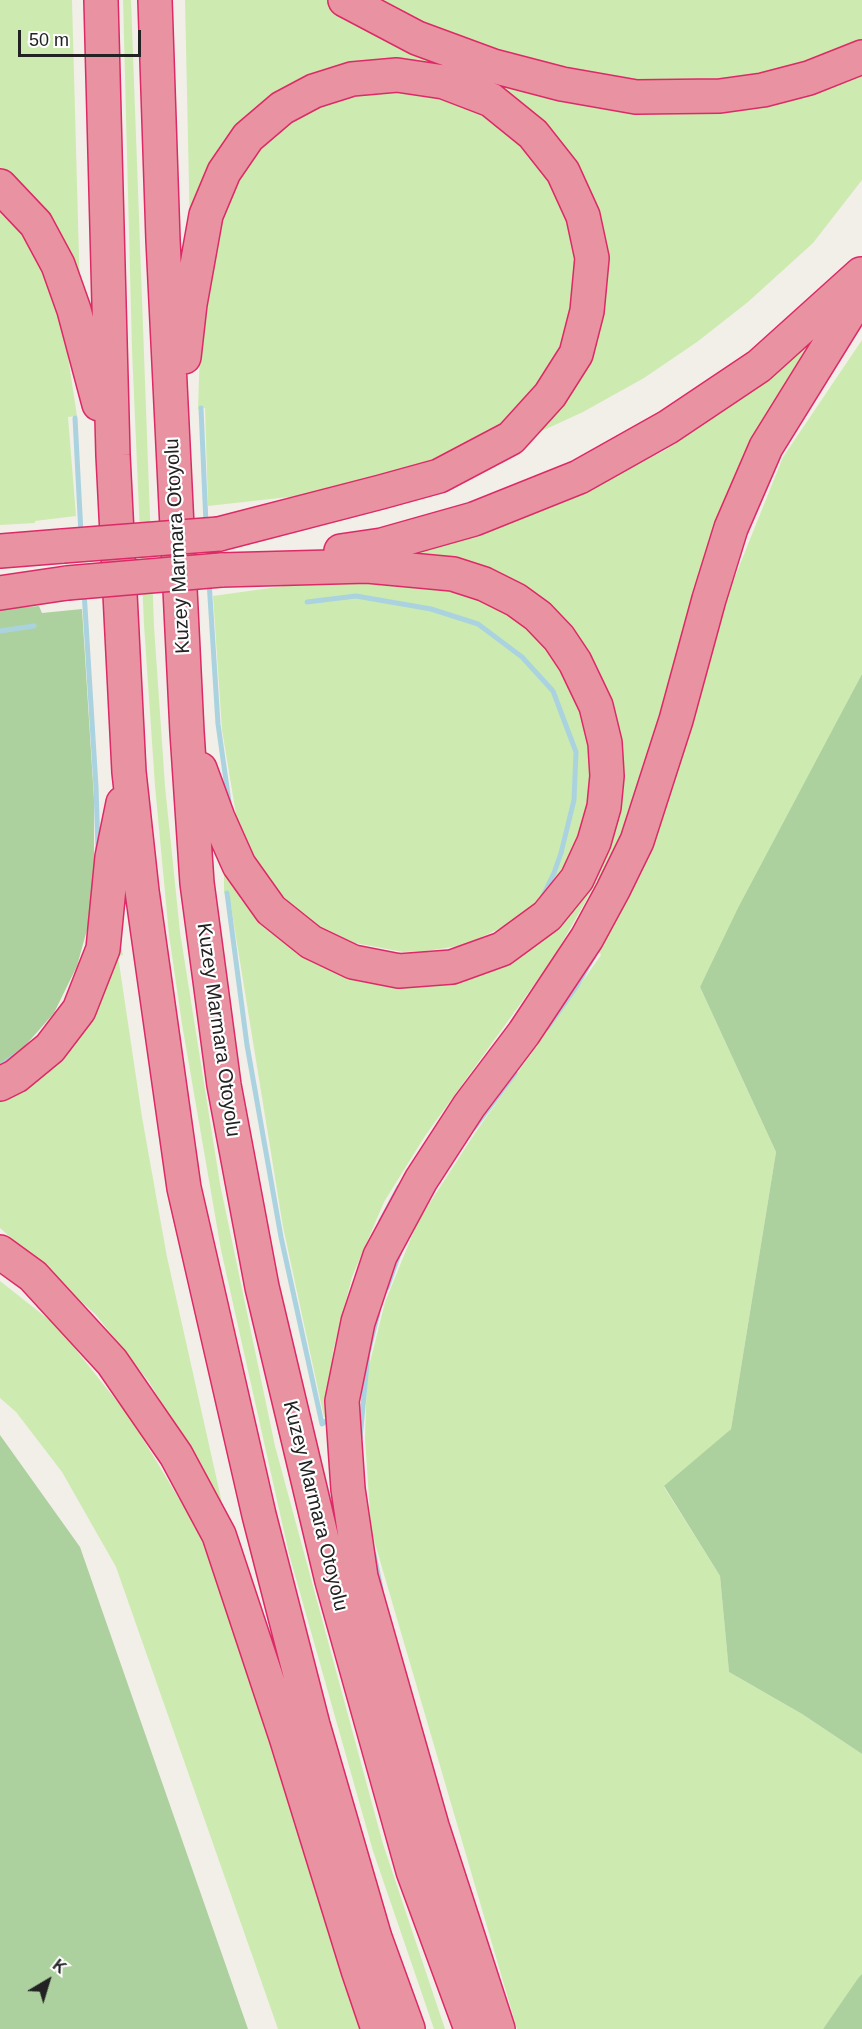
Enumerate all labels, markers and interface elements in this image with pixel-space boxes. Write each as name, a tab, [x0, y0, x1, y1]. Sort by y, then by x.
scale bar	[21, 18, 144, 56]
text: 50 m	[29, 30, 69, 50]
street label: Kuzey Marmara Otoyolu	[160, 438, 196, 654]
street label: Kuzey Marmara Otoyolu	[191, 922, 245, 1138]
street label: Kuzey Marmara Otoyolu	[277, 1398, 353, 1614]
north arrow	[18, 1951, 78, 2011]
text: K	[50, 1956, 69, 1977]

